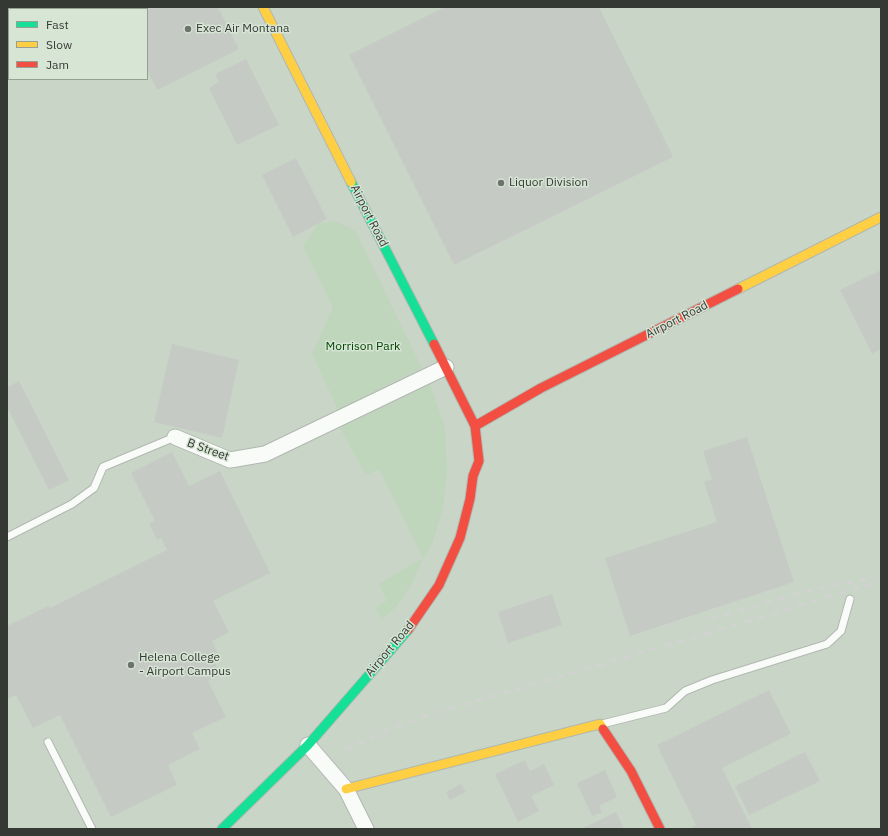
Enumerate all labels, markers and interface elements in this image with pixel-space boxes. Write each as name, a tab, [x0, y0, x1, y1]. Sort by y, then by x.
legend	[8, 8, 148, 80]
text: Fast	[46, 17, 69, 32]
place label: Exec Air Montana	[196, 22, 289, 36]
marker: Exec Air Montana	[183, 24, 193, 34]
text: Slow	[46, 37, 72, 52]
text: Jam	[46, 57, 69, 72]
place label: Liquor Division	[509, 176, 588, 190]
marker: Liquor Division	[496, 178, 506, 188]
street label: Airport Road	[347, 182, 391, 250]
street label: Airport Road	[643, 298, 711, 342]
park label: Morrison Park	[326, 340, 400, 354]
street label: B Street	[185, 436, 231, 464]
street label: Airport Road	[363, 618, 417, 680]
place label: Helena College - Airport Campus	[139, 651, 231, 679]
marker: Helena College - Airport Campus	[126, 660, 136, 670]

